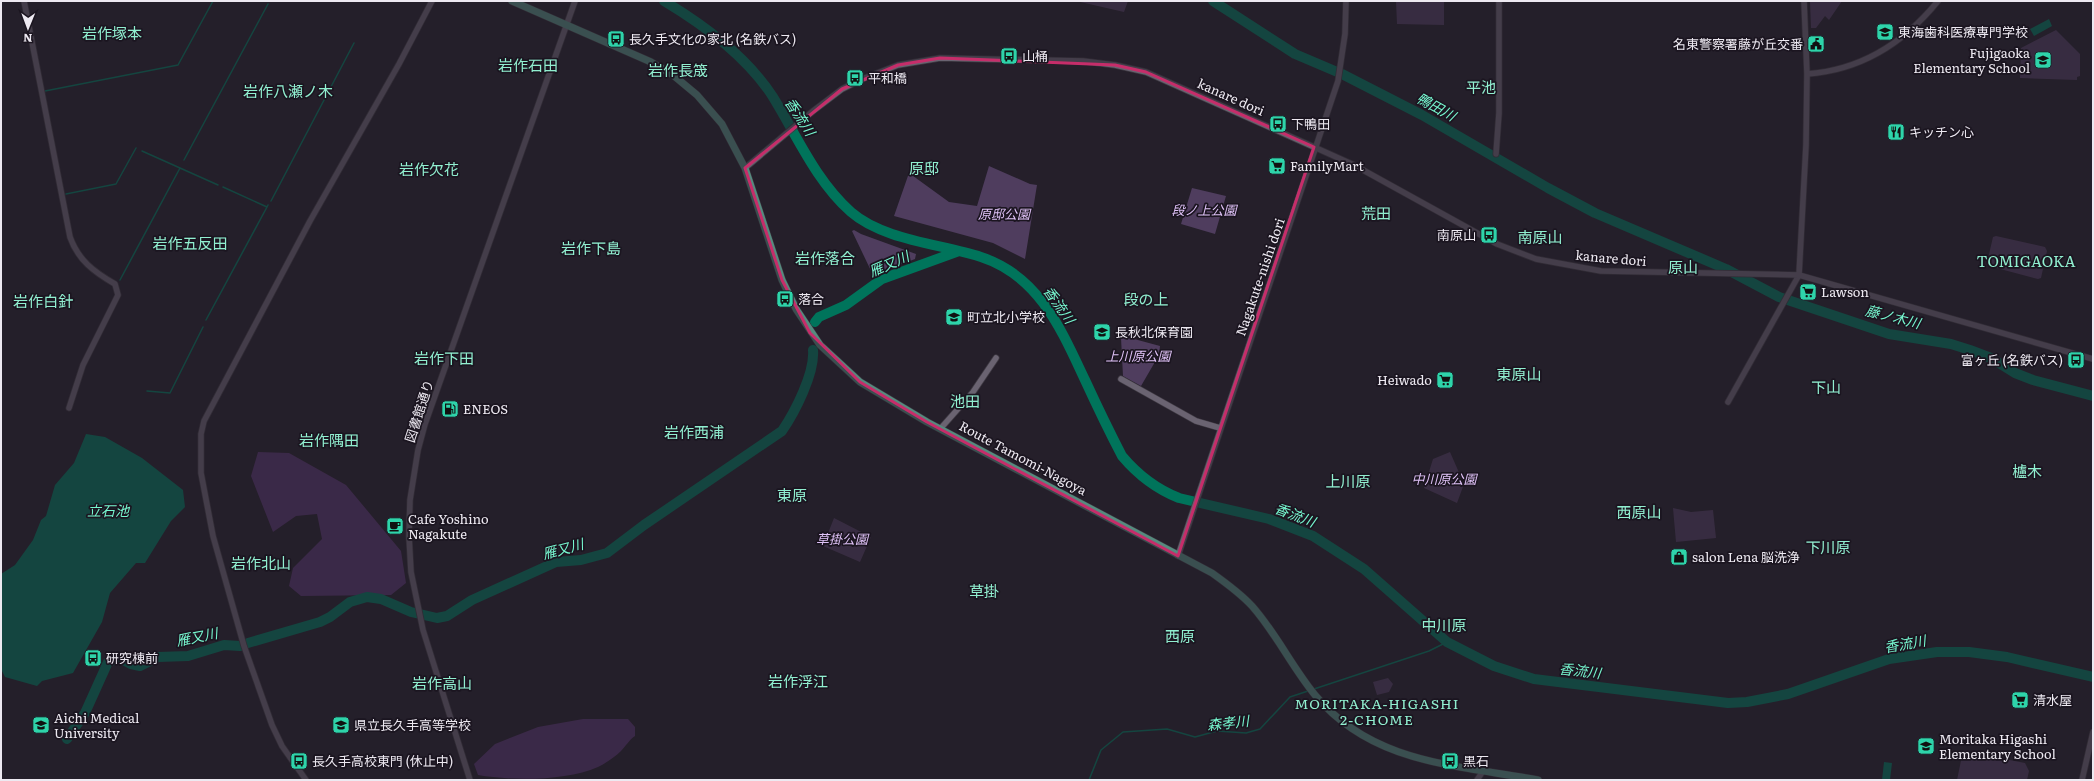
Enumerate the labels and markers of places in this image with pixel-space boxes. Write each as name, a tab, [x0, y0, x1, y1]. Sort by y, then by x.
school or university icon: 東海歯科医療専門学校	[1875, 22, 1895, 42]
place label: 東海歯科医療専門学校	[1898, 22, 2028, 41]
bus stop icon: 長久手文化の家北 (名鉄バス)	[606, 29, 626, 49]
place label: 長久手文化の家北 (名鉄バス)	[629, 29, 796, 48]
place label: 名東警察署藤が丘交番	[1673, 34, 1803, 53]
public building icon: 名東警察署藤が丘交番	[1806, 34, 1826, 54]
place label: Fujigaoka Elementary School	[1913, 43, 2031, 77]
bus stop icon: 山桶	[999, 46, 1019, 66]
place label: 山桶	[1022, 46, 1048, 65]
school or university icon: Fujigaoka Elementary School	[2033, 50, 2053, 70]
bus stop icon: 平和橋	[845, 68, 865, 88]
place label: 平和橋	[868, 68, 907, 87]
bus stop icon: 下鴨田	[1268, 114, 1288, 134]
place label: 下鴨田	[1291, 114, 1330, 133]
restaurant icon: キッチン心	[1886, 122, 1906, 142]
place label: キッチン心	[1909, 122, 1974, 141]
supermarket icon: FamilyMart	[1267, 156, 1287, 176]
place label: FamilyMart	[1290, 156, 1365, 175]
place label: 南原山	[1437, 225, 1476, 244]
bus stop icon: 南原山	[1479, 225, 1499, 245]
supermarket icon: Lawson	[1798, 282, 1818, 302]
place label: Lawson	[1821, 282, 1869, 301]
bus stop icon: 落合	[775, 289, 795, 309]
place label: 落合	[798, 289, 824, 308]
school or university icon: 町立北小学校	[944, 307, 964, 327]
place label: 町立北小学校	[967, 307, 1045, 326]
school or university icon: 長秋北保育園	[1092, 322, 1112, 342]
place label: 長秋北保育園	[1115, 322, 1193, 341]
place label: 富ヶ丘 (名鉄バス)	[1961, 350, 2063, 369]
bus stop icon: 富ヶ丘 (名鉄バス)	[2066, 350, 2086, 370]
place label: Heiwado	[1377, 370, 1432, 389]
supermarket icon: Heiwado	[1435, 370, 1455, 390]
fuel station icon: ENEOS	[440, 399, 460, 419]
place label: ENEOS	[463, 399, 508, 418]
place label: Cafe Yoshino Nagakute	[408, 509, 489, 543]
cafe icon: Cafe Yoshino Nagakute	[385, 516, 405, 536]
shop icon: salon Lena 脳洗浄	[1669, 547, 1689, 567]
place label: salon Lena 脳洗浄	[1692, 547, 1800, 566]
bus stop icon: 研究棟前	[83, 648, 103, 668]
place label: 研究棟前	[106, 648, 158, 667]
supermarket icon: 清水屋	[2010, 690, 2030, 710]
place label: 清水屋	[2033, 690, 2072, 709]
place label: Aichi Medical University	[54, 708, 140, 742]
school or university icon: Aichi Medical University	[31, 715, 51, 735]
school or university icon: 県立長久手高等学校	[331, 715, 351, 735]
place label: 県立長久手高等学校	[354, 715, 471, 734]
place label: Moritaka Higashi Elementary School	[1939, 729, 2056, 763]
school or university icon: Moritaka Higashi Elementary School	[1916, 736, 1936, 756]
bus stop icon: 長久手高校東門 (休止中)	[289, 751, 309, 771]
place label: 長久手高校東門 (休止中)	[312, 751, 453, 770]
bus stop icon: 黒石	[1440, 751, 1460, 771]
place label: 黒石	[1463, 751, 1489, 770]

